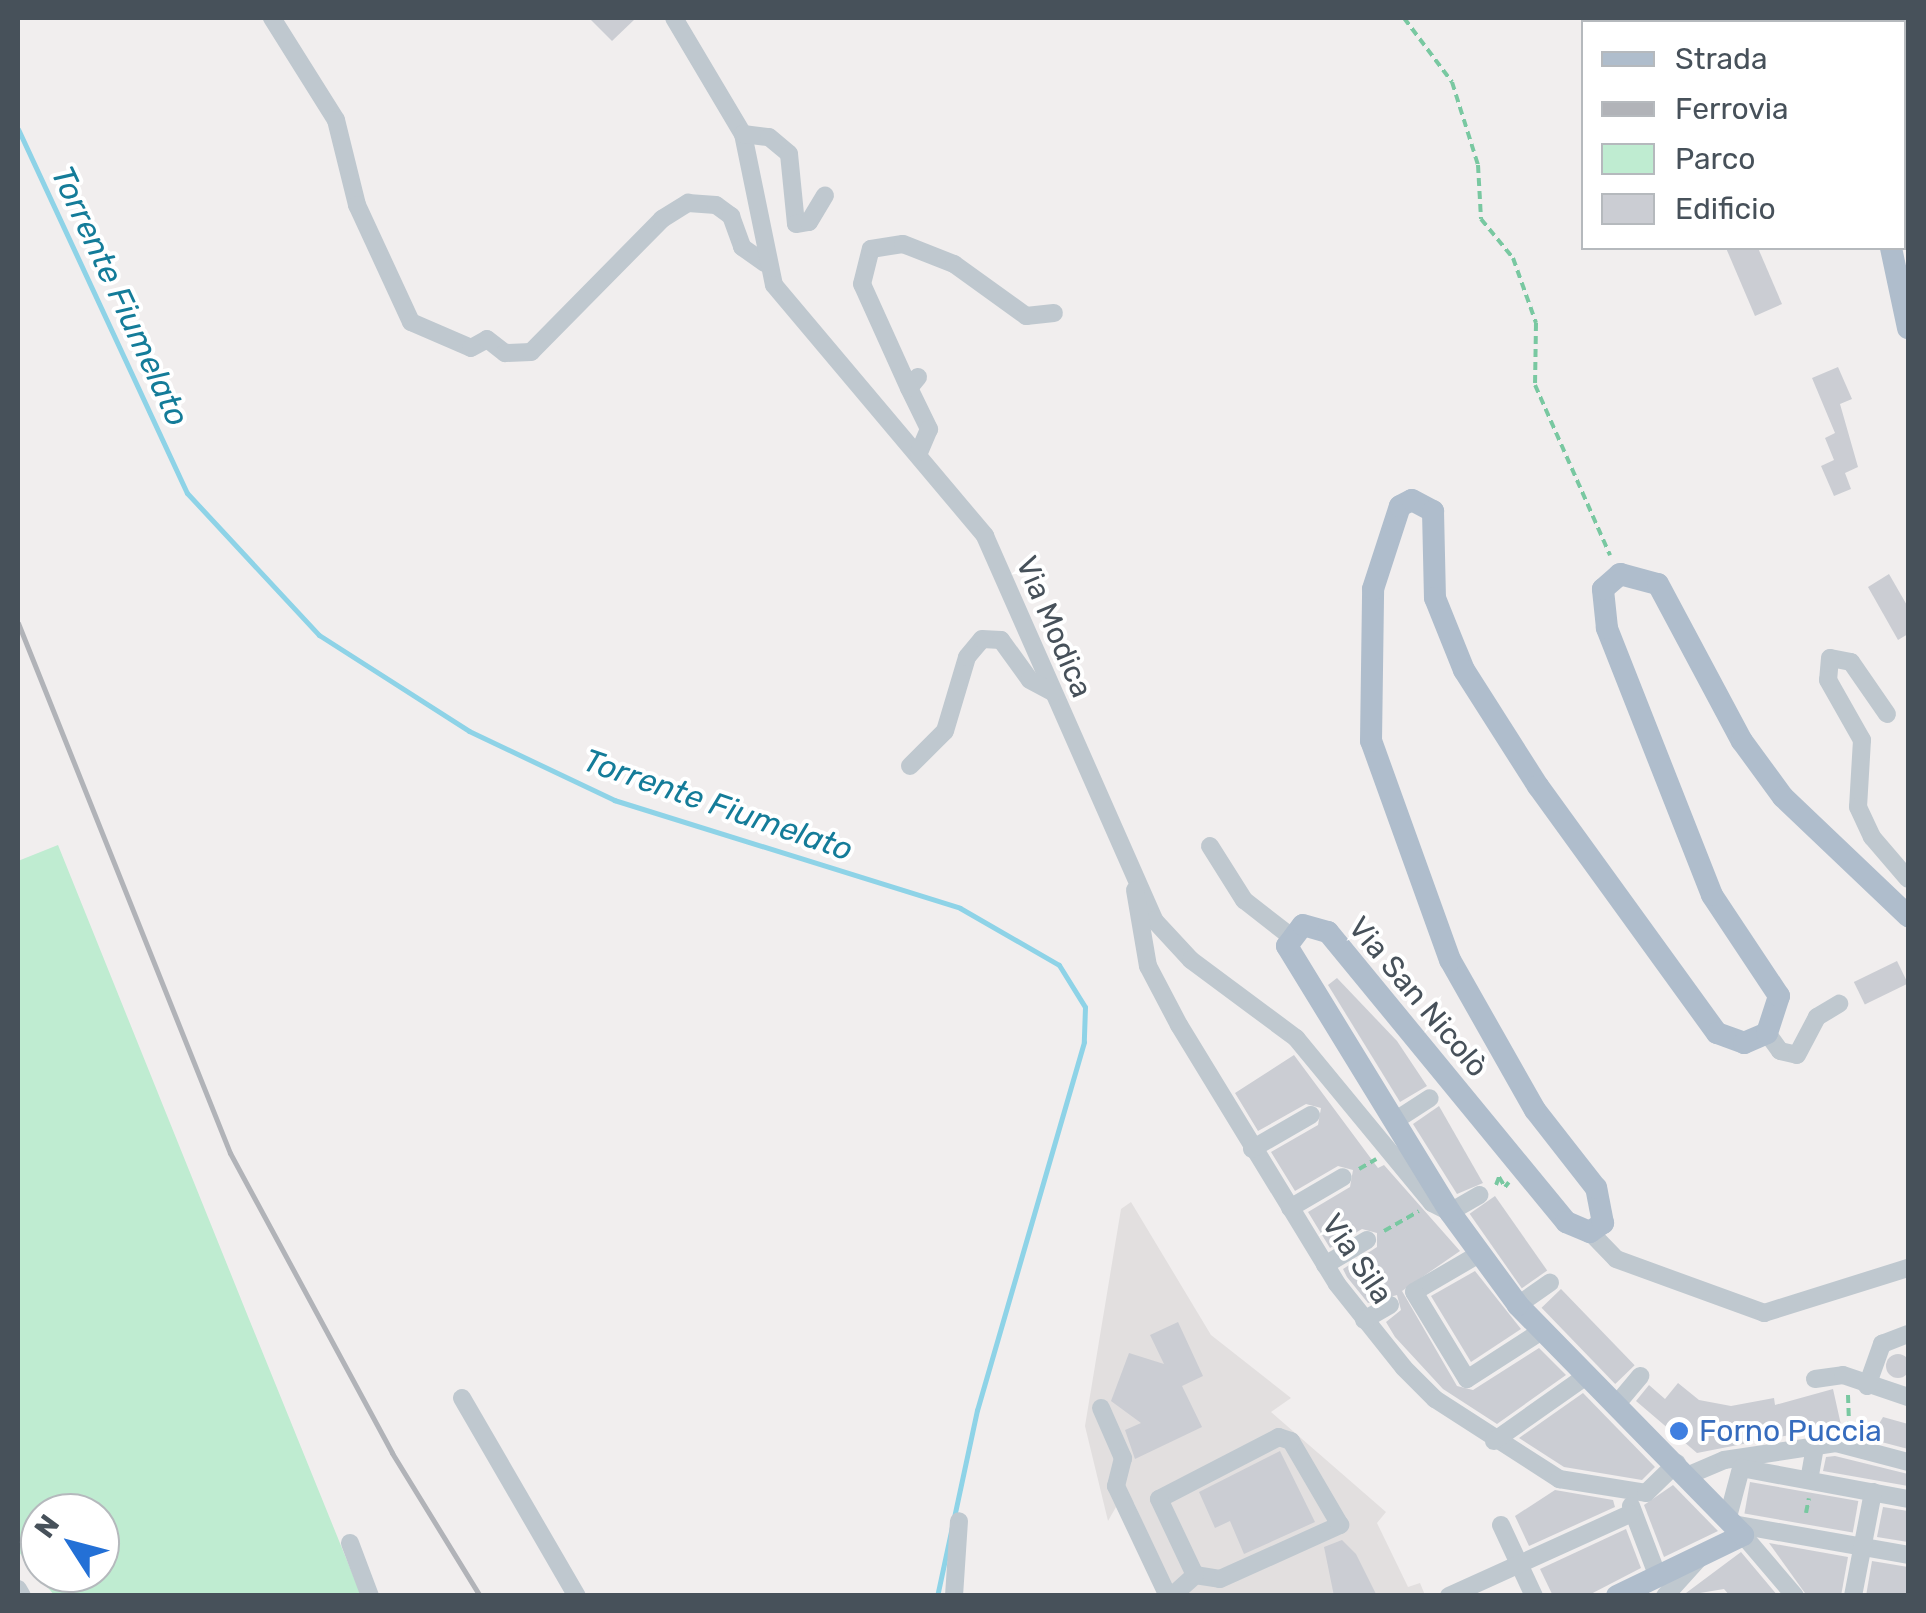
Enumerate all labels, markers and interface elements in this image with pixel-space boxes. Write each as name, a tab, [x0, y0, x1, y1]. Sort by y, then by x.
legend	[1581, 20, 1906, 250]
text: Strada	[1675, 41, 1768, 77]
text: Ferrovia	[1675, 91, 1789, 127]
text: Parco	[1675, 141, 1755, 177]
water label: Torrente Fiumelato	[43, 160, 197, 432]
text: Edificio	[1675, 191, 1776, 227]
street label: Via Modica	[1008, 551, 1100, 703]
water label: Torrente Fiumelato	[578, 741, 858, 869]
street label: Via San Nicolò	[1341, 910, 1495, 1084]
street label: Via Sila	[1314, 1207, 1400, 1311]
place label: Forno Puccia	[1699, 1413, 1882, 1449]
marker: Forno Puccia	[1668, 1420, 1690, 1442]
north arrow	[20, 1493, 120, 1593]
text: N	[28, 1508, 66, 1544]

